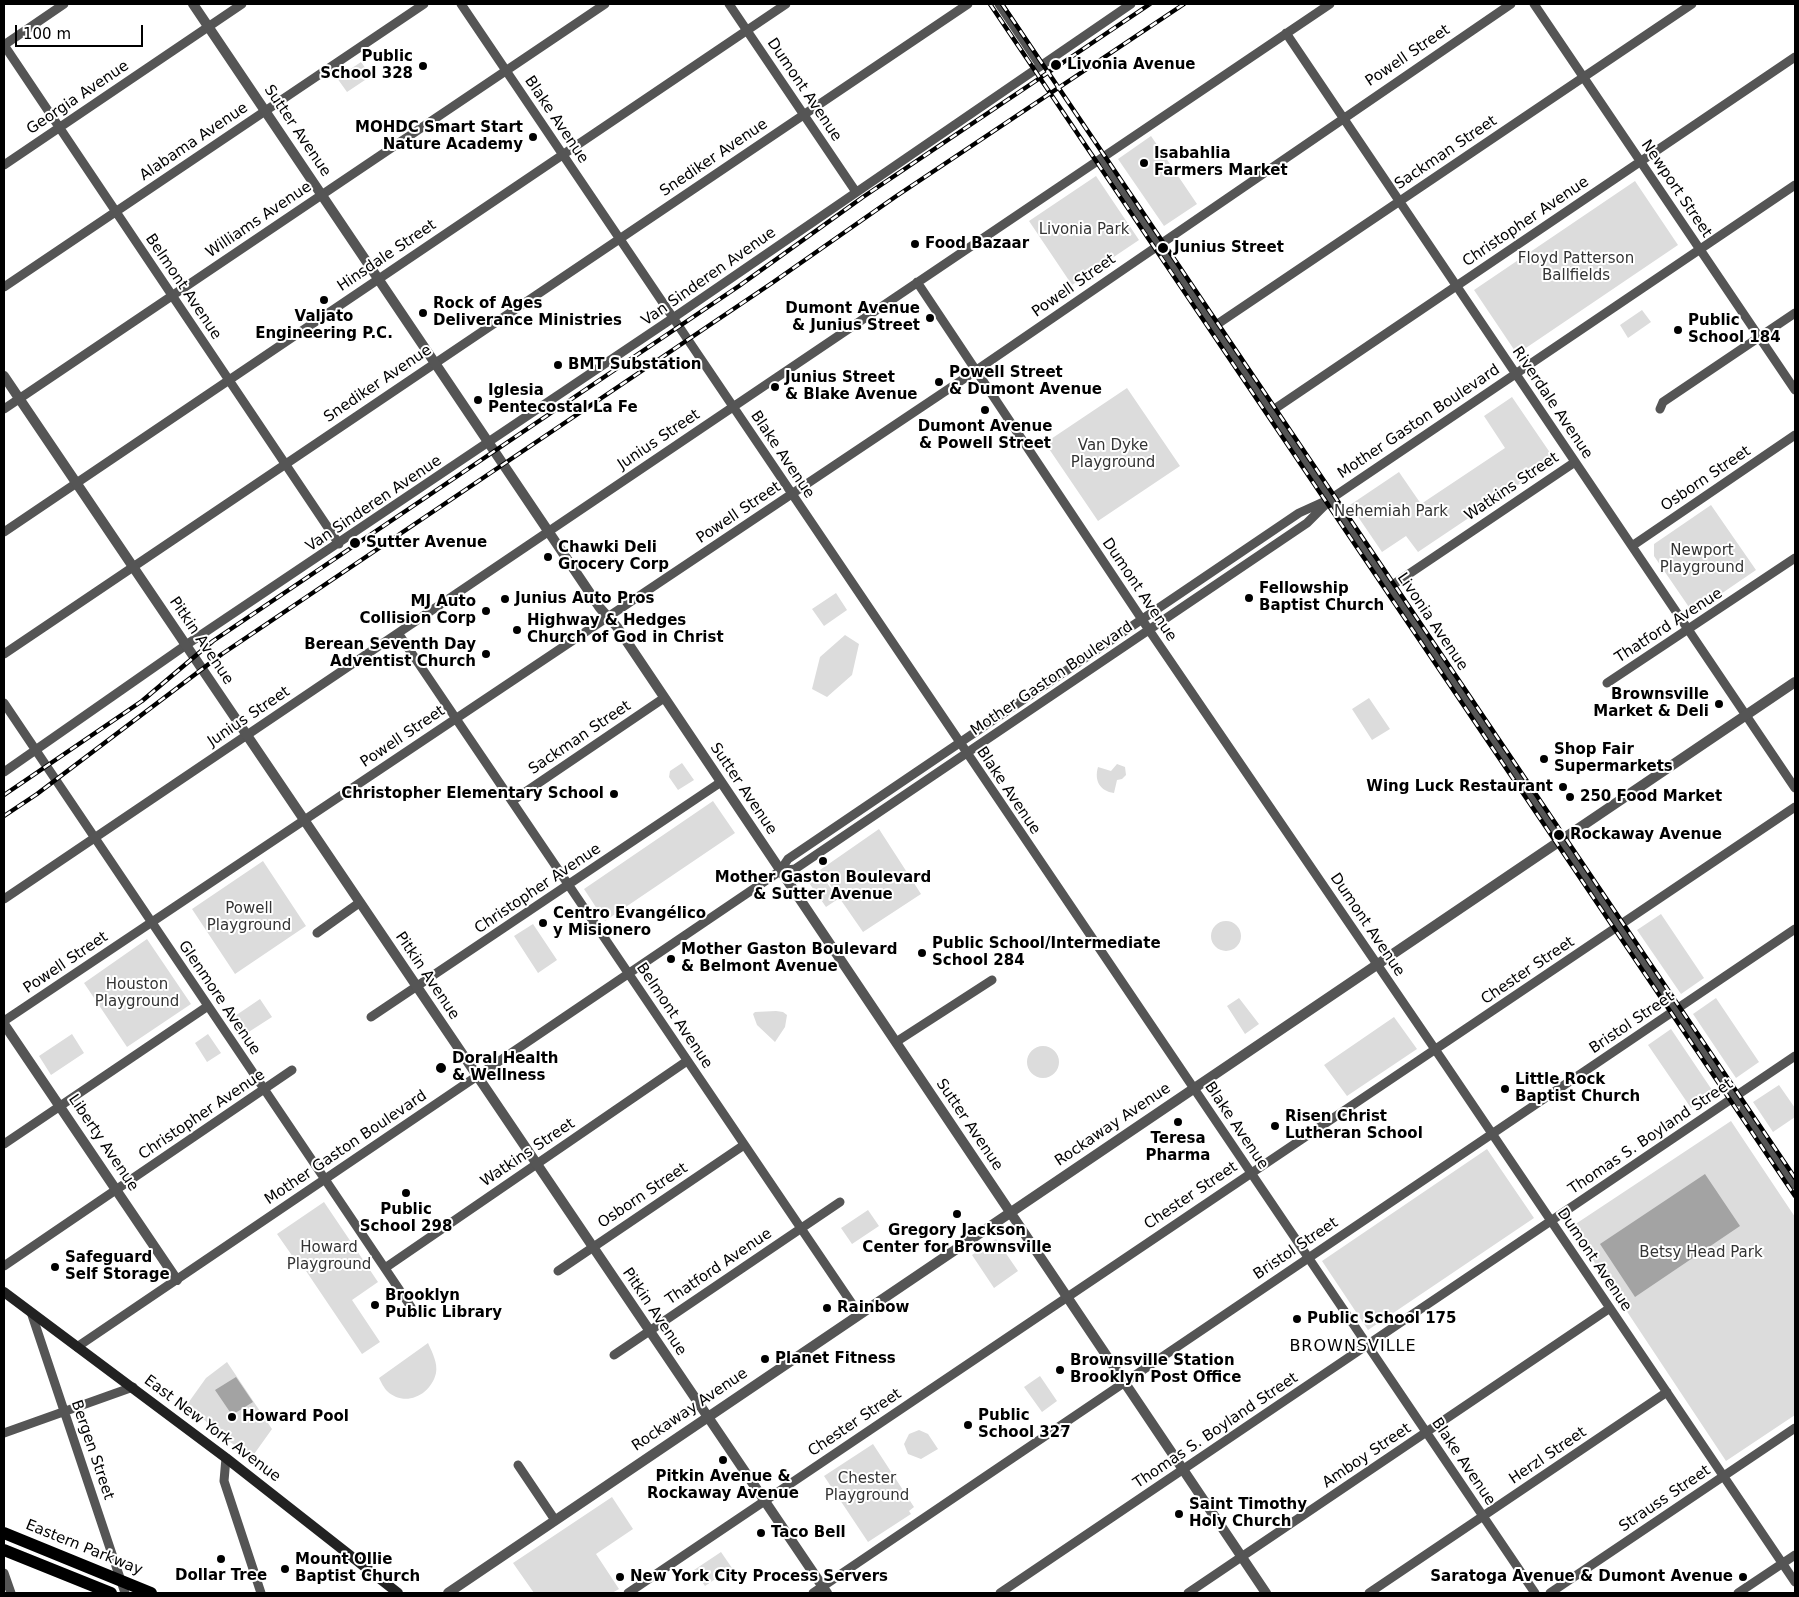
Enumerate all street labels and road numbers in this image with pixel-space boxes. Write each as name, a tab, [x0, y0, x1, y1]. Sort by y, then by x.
street label: Powell Street	[1362, 21, 1454, 91]
street label: Dumont Avenue	[763, 35, 845, 145]
street label: Georgia Avenue	[24, 57, 132, 139]
street label: Blake Avenue	[520, 73, 592, 167]
street label: Sutter Avenue	[260, 82, 334, 180]
street label: Alabama Avenue	[136, 99, 252, 185]
street label: Sackman Street	[1392, 112, 1500, 194]
street label: Snediker Avenue	[657, 115, 771, 201]
street label: Newport Street	[1637, 137, 1715, 241]
street label: Christopher Avenue	[1460, 173, 1592, 271]
street label: Williams Avenue	[203, 178, 315, 262]
street label: Hinsdale Street	[334, 216, 440, 296]
street label: Van Sinderen Avenue	[638, 224, 780, 330]
street label: Belmont Avenue	[141, 231, 225, 343]
street label: Powell Street	[1029, 251, 1119, 321]
street label: Snediker Avenue	[321, 341, 435, 427]
street label: Riverdale Avenue	[1508, 344, 1596, 462]
street label: Mother Gaston Boulevard	[1335, 361, 1503, 483]
street label: Junius Street	[614, 406, 704, 474]
street label: Blake Avenue	[746, 408, 818, 502]
street label: Osborn Street	[1658, 442, 1754, 516]
street label: Watkins Street	[1462, 449, 1562, 525]
street label: Van Sinderen Avenue	[303, 452, 445, 556]
street label: Powell Street	[693, 478, 785, 548]
street label: Dumont Avenue	[1098, 535, 1180, 645]
street label: Livonia Avenue	[1393, 570, 1471, 674]
street label: Thatford Avenue	[1612, 585, 1726, 667]
street label: Pitkin Avenue	[165, 594, 237, 688]
street label: Mother Gaston Boulevard	[968, 618, 1136, 740]
street label: Junius Street	[204, 683, 294, 751]
street label: Sackman Street	[526, 697, 634, 779]
street label: Powell Street	[357, 702, 449, 772]
street label: Sutter Avenue	[706, 740, 780, 838]
street label: Blake Avenue	[972, 744, 1044, 838]
street label: Christopher Avenue	[472, 840, 604, 938]
street label: Dumont Avenue	[1326, 870, 1408, 980]
street label: Powell Street	[20, 928, 112, 998]
street label: Pitkin Avenue	[391, 929, 463, 1023]
street label: Chester Street	[1478, 933, 1578, 1009]
street label: Glenmore Avenue	[174, 937, 264, 1059]
street label: Belmont Avenue	[632, 960, 716, 1072]
street label: Bristol Street	[1586, 988, 1678, 1058]
street label: Christopher Avenue	[136, 1066, 268, 1164]
street label: Thomas S. Boyland Street	[1565, 1075, 1737, 1199]
street label: Sutter Avenue	[932, 1076, 1006, 1174]
street label: Blake Avenue	[1200, 1079, 1272, 1173]
street label: Rockaway Avenue	[1052, 1080, 1174, 1170]
street label: Mother Gaston Boulevard	[262, 1087, 430, 1209]
street label: Liberty Avenue	[64, 1091, 142, 1195]
street label: Watkins Street	[478, 1115, 578, 1191]
street label: Chester Street	[1141, 1158, 1241, 1234]
street label: Osborn Street	[595, 1159, 691, 1233]
street label: Dumont Avenue	[1553, 1205, 1635, 1315]
street label: Bristol Street	[1250, 1214, 1342, 1284]
street label: Thatford Avenue	[663, 1225, 775, 1309]
street label: Pitkin Avenue	[618, 1265, 690, 1359]
street label: Rockaway Avenue	[629, 1365, 751, 1455]
street label: Thomas S. Boyland Street	[1130, 1369, 1302, 1493]
street label: East New York Avenue	[140, 1372, 284, 1486]
street label: Chester Street	[805, 1385, 905, 1461]
street label: Bergen Street	[67, 1398, 117, 1502]
street label: Blake Avenue	[1427, 1415, 1499, 1509]
street label: Amboy Street	[1319, 1420, 1415, 1492]
street label: Herzl Street	[1506, 1424, 1590, 1488]
street label: Strauss Street	[1616, 1462, 1714, 1536]
street label: Eastern Parkway	[23, 1516, 145, 1580]

